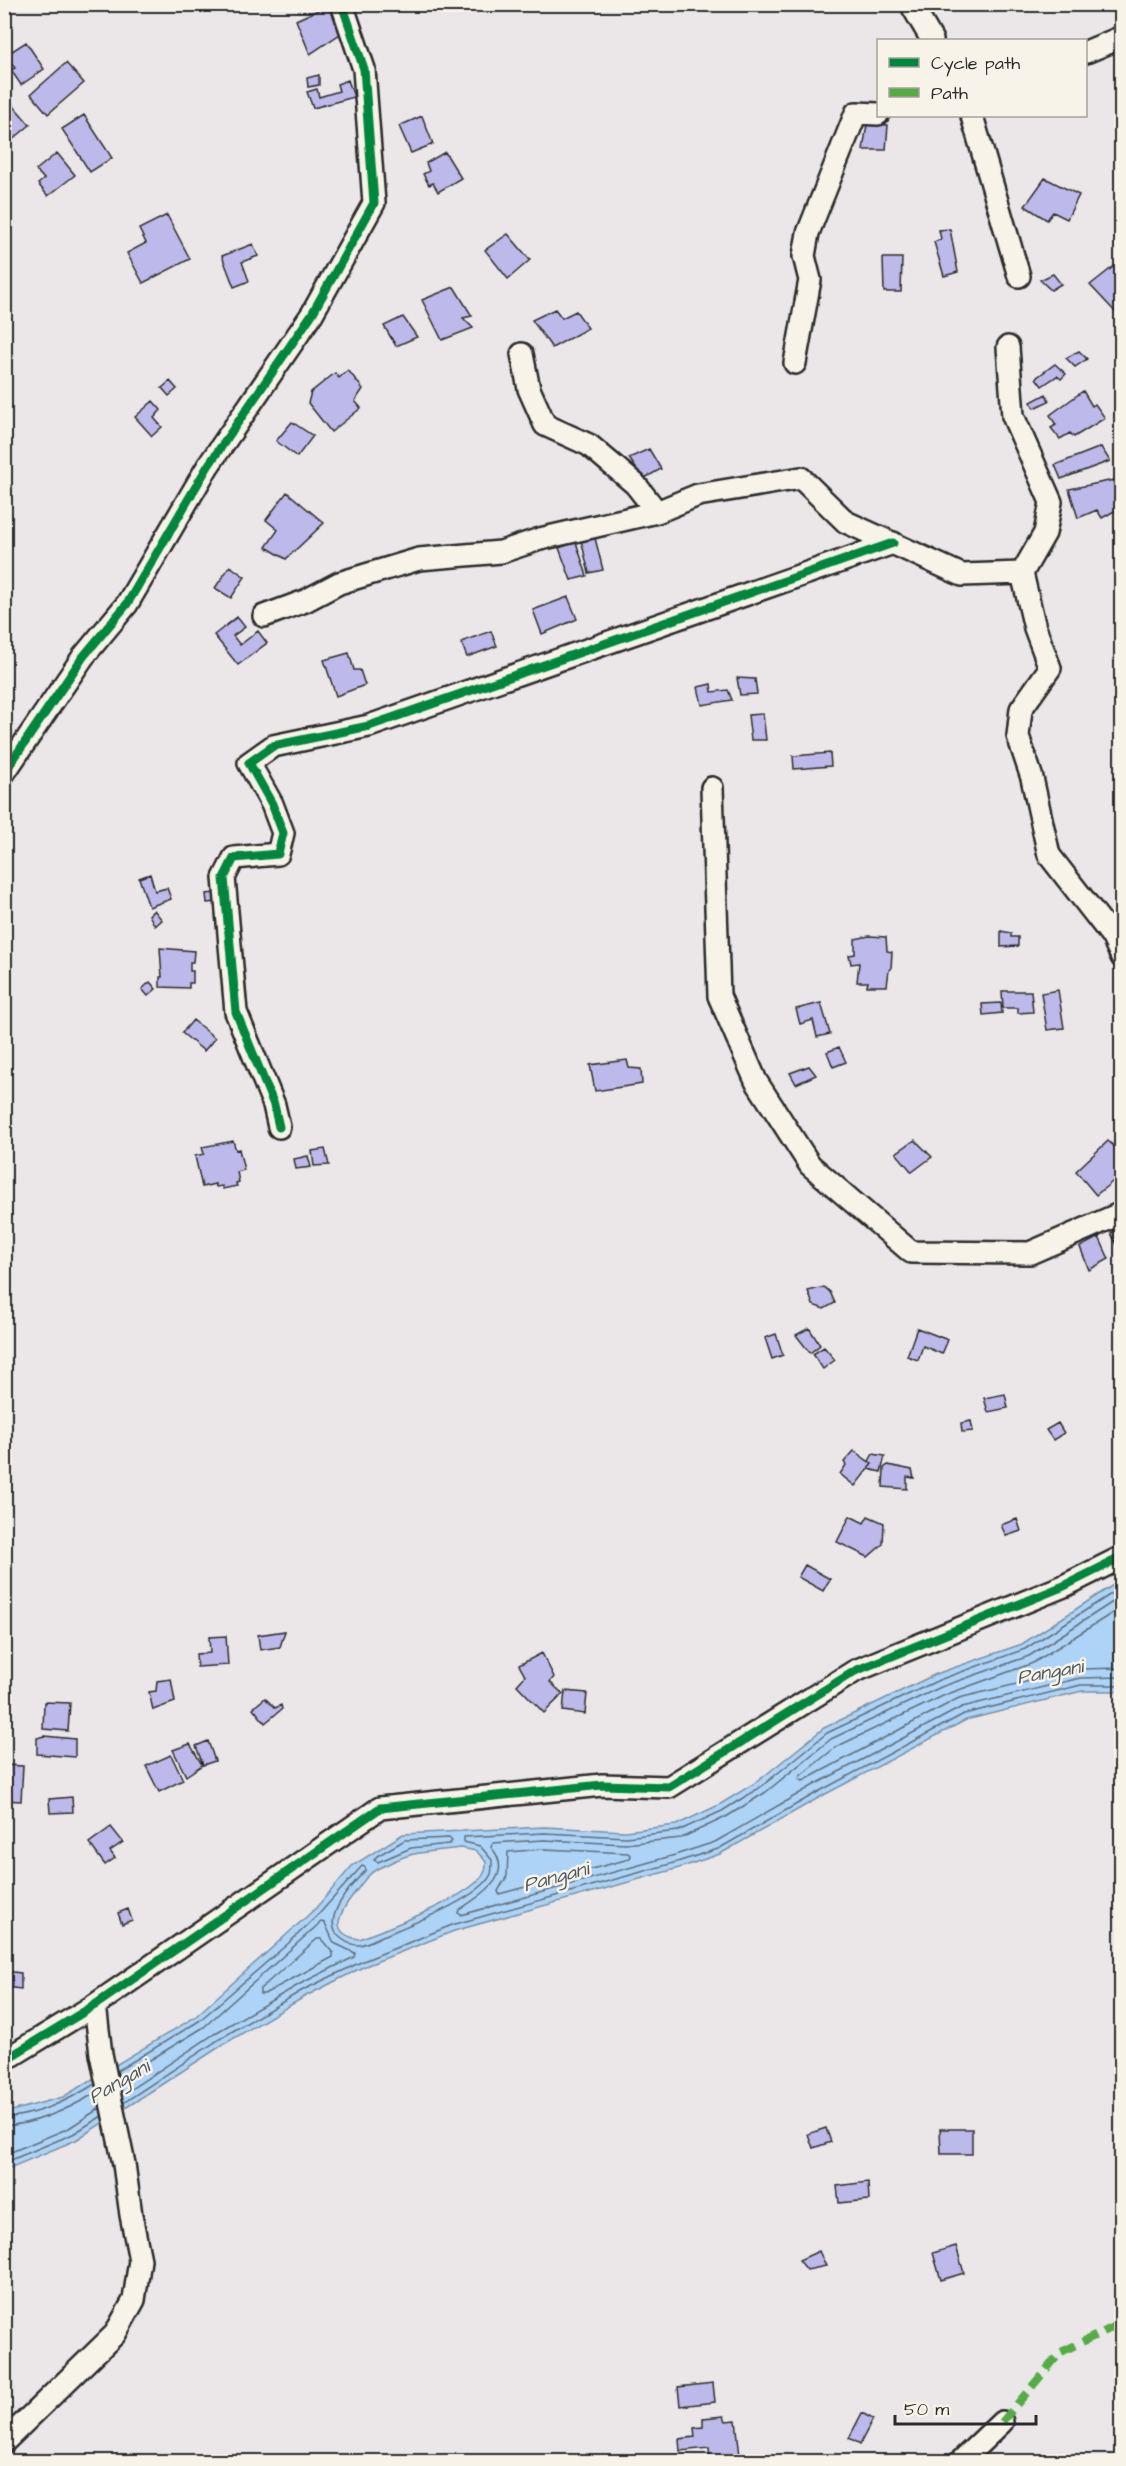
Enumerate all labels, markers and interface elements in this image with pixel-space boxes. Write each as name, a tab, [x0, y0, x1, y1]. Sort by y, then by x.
legend	[877, 39, 1087, 117]
text: Cycle path	[931, 51, 1020, 77]
text: Path	[931, 81, 968, 106]
water label: Pangani	[1015, 1652, 1088, 1693]
water label: Pangani	[520, 1854, 595, 1900]
water label: Pangani	[83, 2052, 158, 2112]
scale bar	[895, 2388, 1036, 2426]
text: 50 m	[904, 2397, 949, 2422]

